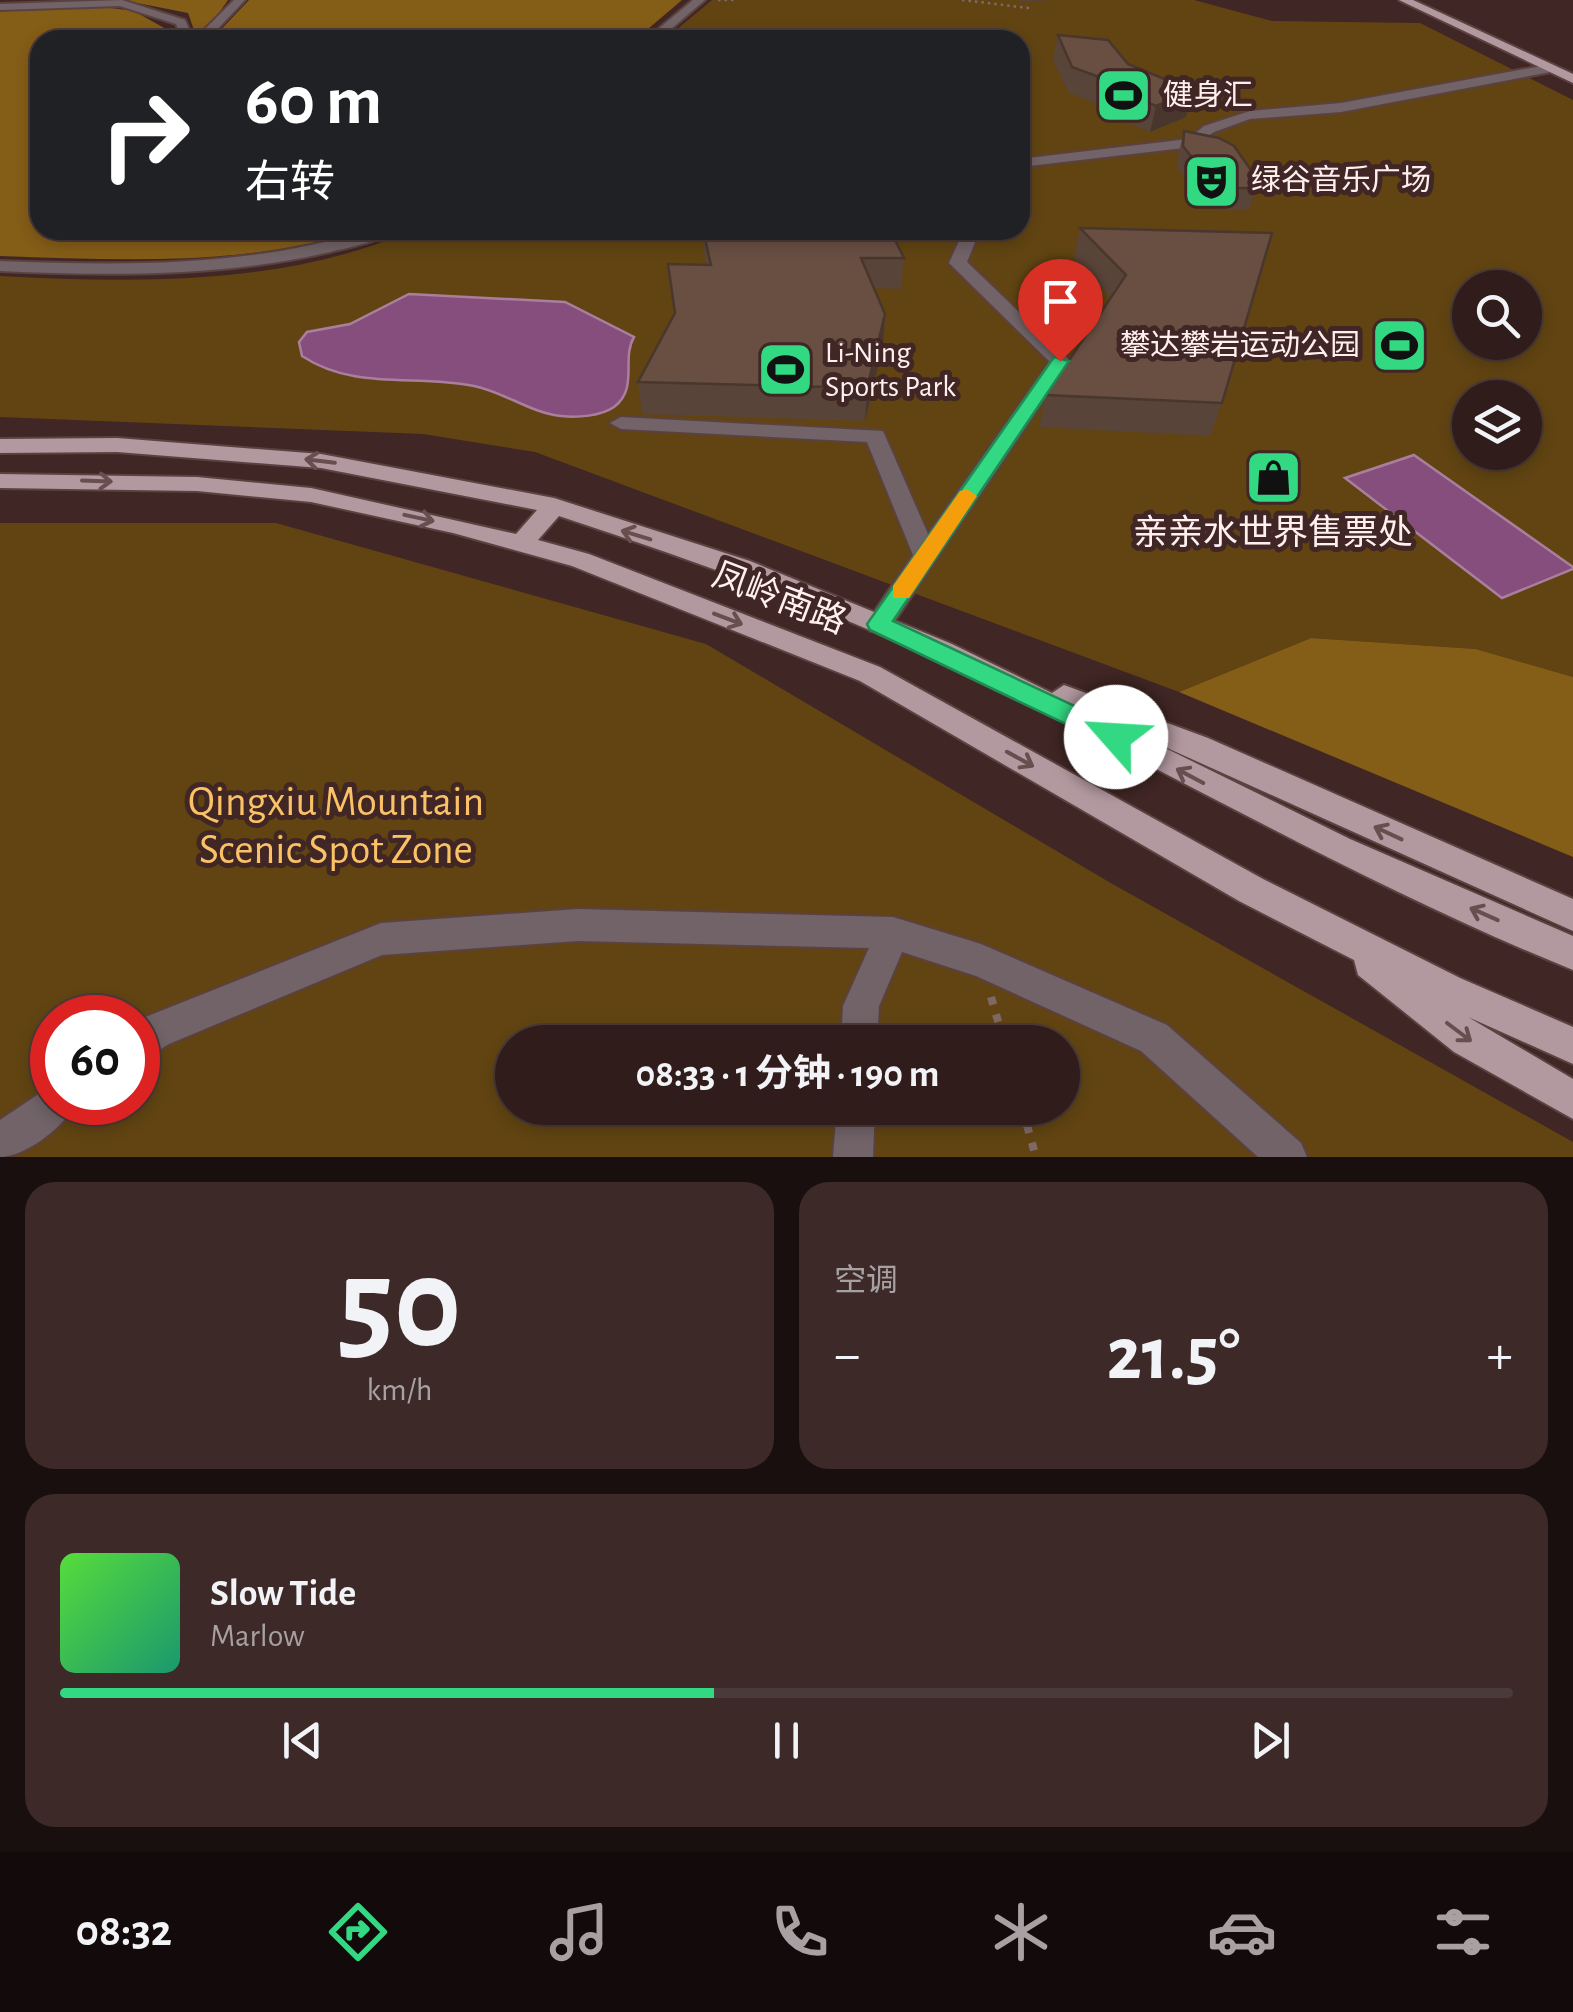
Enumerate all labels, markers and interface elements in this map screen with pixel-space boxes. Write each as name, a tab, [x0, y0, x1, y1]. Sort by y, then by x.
sports icon: 健身汇	[1094, 66, 1154, 126]
text: 60 m	[245, 67, 382, 137]
icon: right	[80, 70, 210, 200]
place label: 健身汇	[1163, 79, 1253, 111]
theatre icon: 绿谷音乐广场	[1182, 151, 1242, 211]
text: 右转	[245, 161, 335, 206]
place label: 绿谷音乐广场	[1251, 164, 1431, 196]
pin	[1018, 259, 1103, 362]
map controls	[1452, 270, 1542, 470]
button: search	[1452, 270, 1542, 360]
icon: arrive	[1033, 274, 1088, 329]
sports icon: 攀达攀岩运动公园	[1369, 316, 1429, 376]
place label: 攀达攀岩运动公园	[1120, 329, 1360, 361]
place label: Li-Ning Sports Park	[825, 338, 956, 402]
sports icon: Li-Ning Sports Park	[756, 340, 816, 400]
button: layers	[1452, 380, 1542, 470]
shop icon: 亲亲水世界售票处	[1243, 447, 1303, 507]
one-way arrow	[305, 452, 337, 470]
one-way arrow	[81, 471, 113, 490]
one-way arrow	[403, 510, 435, 529]
place label: 亲亲水世界售票处	[1133, 514, 1413, 551]
one-way arrow	[621, 524, 652, 542]
street label: 凤岭南路	[707, 556, 851, 640]
one-way arrow	[712, 611, 743, 629]
position arrow	[1064, 685, 1168, 789]
one-way arrow	[1005, 750, 1034, 770]
one-way arrow	[1175, 766, 1205, 785]
park label: Qingxiu Mountain Scenic Spot Zone	[188, 781, 484, 871]
one-way arrow	[1373, 823, 1404, 841]
one-way arrow	[1469, 904, 1500, 922]
speed limit sign: 60	[30, 995, 160, 1125]
one-way arrow	[1445, 1022, 1472, 1043]
text: 08:33 · 1 分钟 · 190 m	[635, 1056, 940, 1094]
text: 50	[338, 1241, 461, 1371]
text: 空调	[834, 1265, 898, 1297]
text: 21.5°	[1107, 1318, 1240, 1393]
text: −	[834, 1328, 860, 1383]
text: +	[1487, 1328, 1513, 1383]
text: km/h	[366, 1374, 433, 1406]
text: Slow Tide	[210, 1575, 356, 1613]
text: Marlow	[210, 1620, 305, 1652]
icon: previous	[275, 1713, 330, 1768]
icon: pause	[759, 1713, 814, 1768]
icon: next	[1243, 1713, 1298, 1768]
icon: directions	[323, 1897, 393, 1967]
icon: music	[544, 1897, 614, 1967]
icon: phone	[765, 1897, 835, 1967]
icon: climate	[986, 1897, 1056, 1967]
icon: car	[1207, 1897, 1277, 1967]
icon: filters	[1428, 1897, 1498, 1967]
text: 08:32	[75, 1909, 172, 1954]

